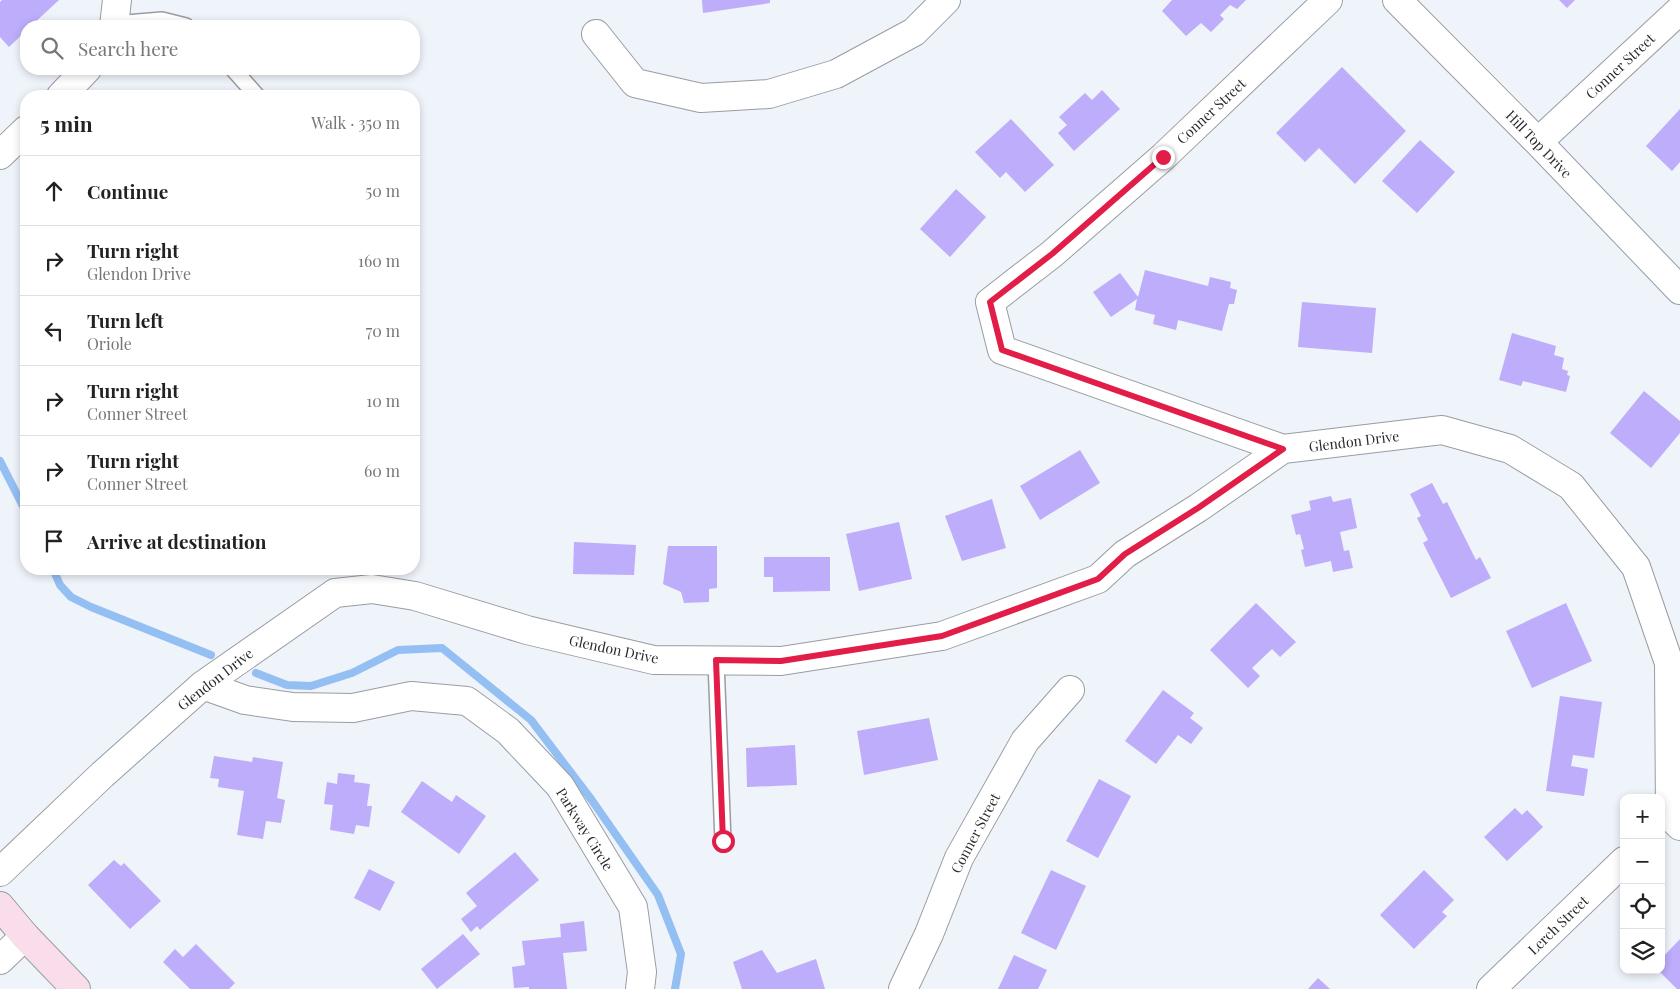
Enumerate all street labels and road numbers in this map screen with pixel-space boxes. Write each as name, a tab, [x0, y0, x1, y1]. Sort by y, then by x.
street label: Conner Street	[1581, 28, 1659, 103]
street label: Conner Street	[1172, 73, 1250, 148]
street label: Hill Top Drive	[1502, 106, 1576, 182]
street label: Glendon Drive	[1308, 426, 1400, 456]
street label: Glendon Drive	[568, 630, 660, 668]
street label: Glendon Drive	[173, 644, 257, 714]
street label: Parkway Circle	[552, 784, 618, 874]
street label: Conner Street	[946, 789, 1005, 876]
street label: Lerch Street	[1524, 891, 1593, 959]

